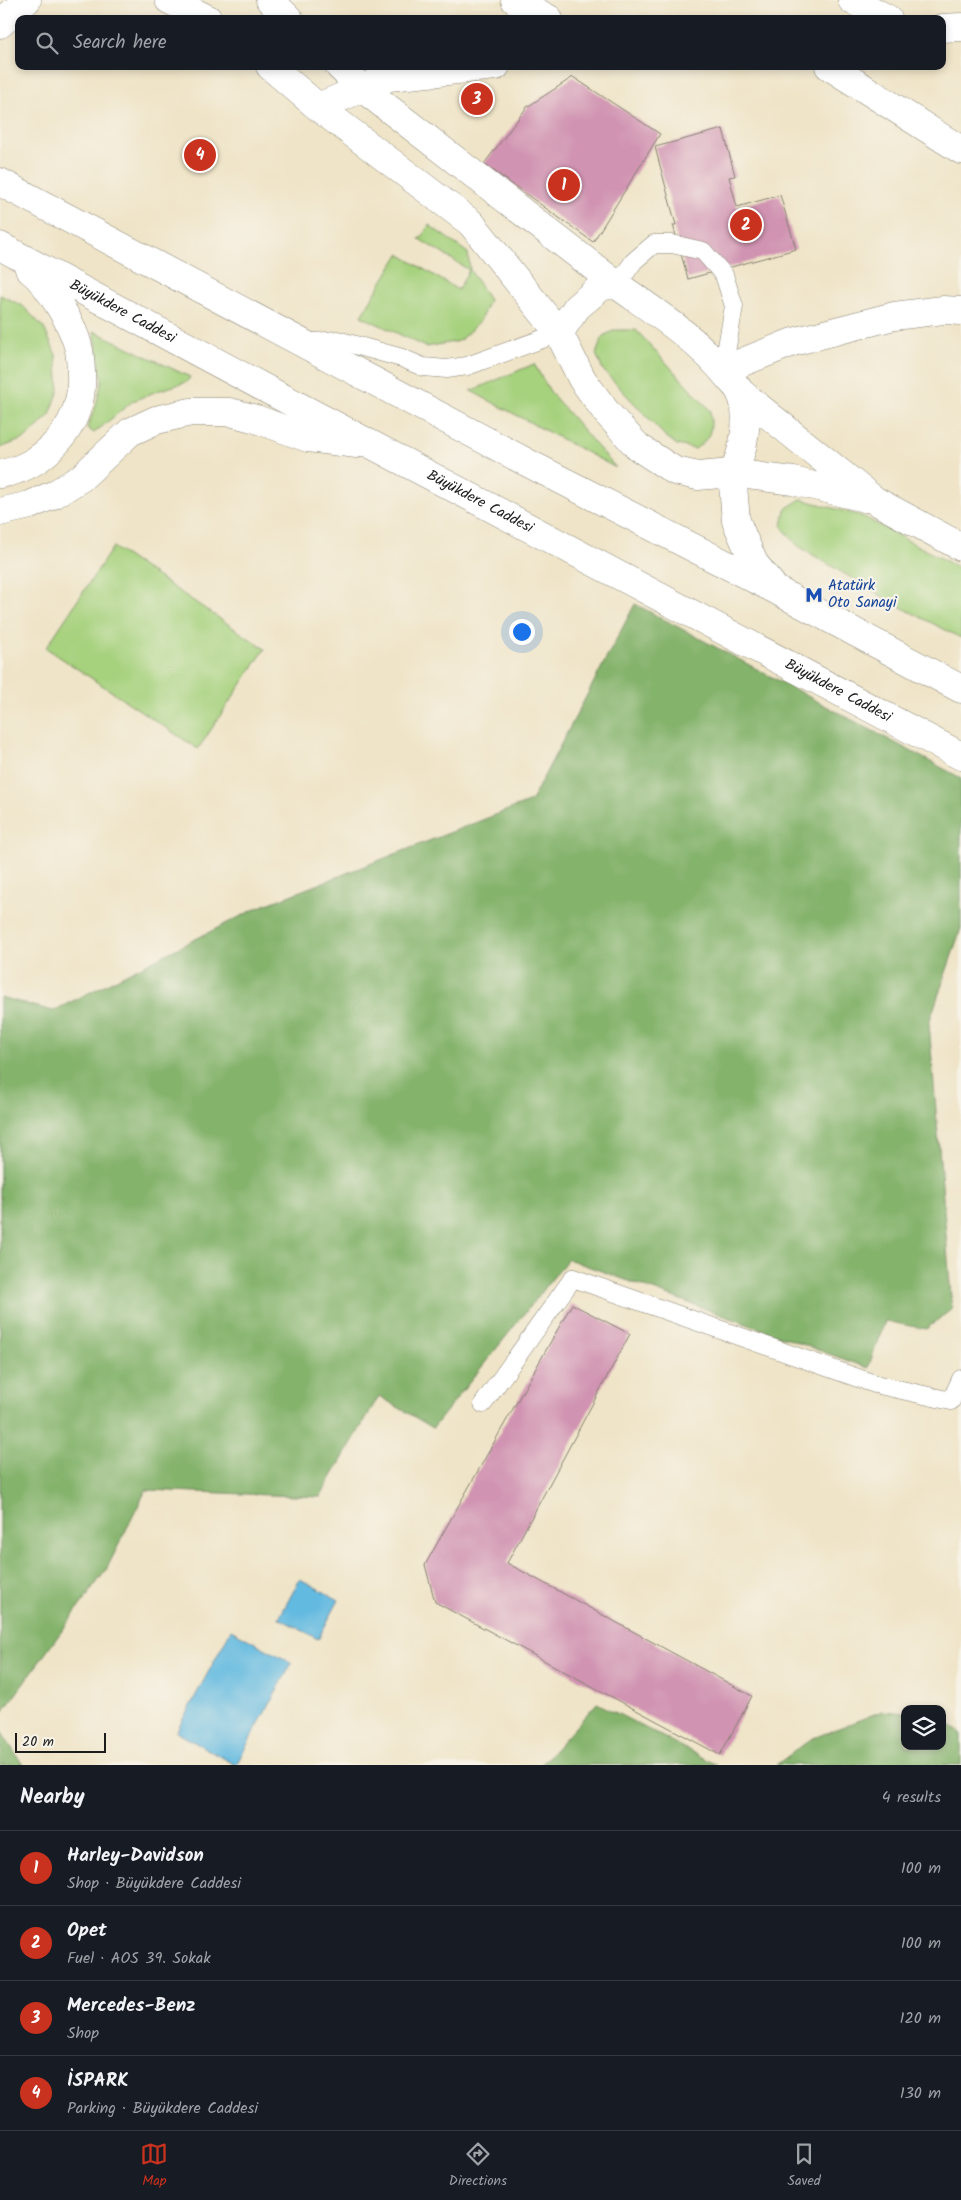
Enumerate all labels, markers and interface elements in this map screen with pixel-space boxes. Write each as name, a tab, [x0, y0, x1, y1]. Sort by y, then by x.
search box	[15, 15, 946, 70]
text: Search here	[73, 28, 167, 58]
icon: search	[33, 29, 61, 57]
pin: 3	[461, 80, 493, 118]
pin: 4	[184, 136, 216, 174]
pin: 1	[548, 166, 580, 204]
pin: 2	[730, 206, 762, 244]
street label: Büyükdere Caddesi	[65, 273, 181, 351]
street label: Büyükdere Caddesi	[422, 464, 539, 541]
place label: Atatürk Oto Sanayi	[828, 574, 898, 615]
metro station icon: Atatürk Oto Sanayi	[804, 585, 824, 605]
your location	[509, 619, 535, 645]
street label: Büyükdere Caddesi	[780, 653, 897, 730]
map controls	[901, 1705, 946, 1750]
button: layers	[901, 1705, 946, 1750]
scale bar	[15, 1730, 106, 1753]
text: 20 m	[22, 1731, 54, 1753]
text: Nearby	[20, 1781, 85, 1814]
text: 4 results	[882, 1785, 941, 1810]
text: Harley-Davidson	[67, 1841, 204, 1871]
text: 1	[34, 1856, 38, 1881]
text: 100 m	[901, 1856, 941, 1881]
text: Shop · Büyükdere Caddesi	[67, 1871, 241, 1896]
text: Opet	[67, 1916, 107, 1946]
text: 2	[31, 1931, 41, 1956]
text: 100 m	[901, 1931, 941, 1956]
text: Fuel · AOS 39. Sokak	[67, 1946, 211, 1971]
text: Mercedes-Benz	[67, 1991, 195, 2021]
text: 3	[32, 2006, 40, 2031]
text: 120 m	[900, 2006, 941, 2031]
text: Shop	[67, 2021, 99, 2046]
text: İSPARK	[67, 2066, 129, 2096]
text: 4	[32, 2081, 40, 2106]
text: 130 m	[900, 2081, 941, 2106]
text: Parking · Büyükdere Caddesi	[67, 2096, 258, 2121]
tab: Map	[140, 2140, 168, 2192]
tab: Directions	[449, 2140, 507, 2192]
tab: Saved	[787, 2140, 821, 2192]

